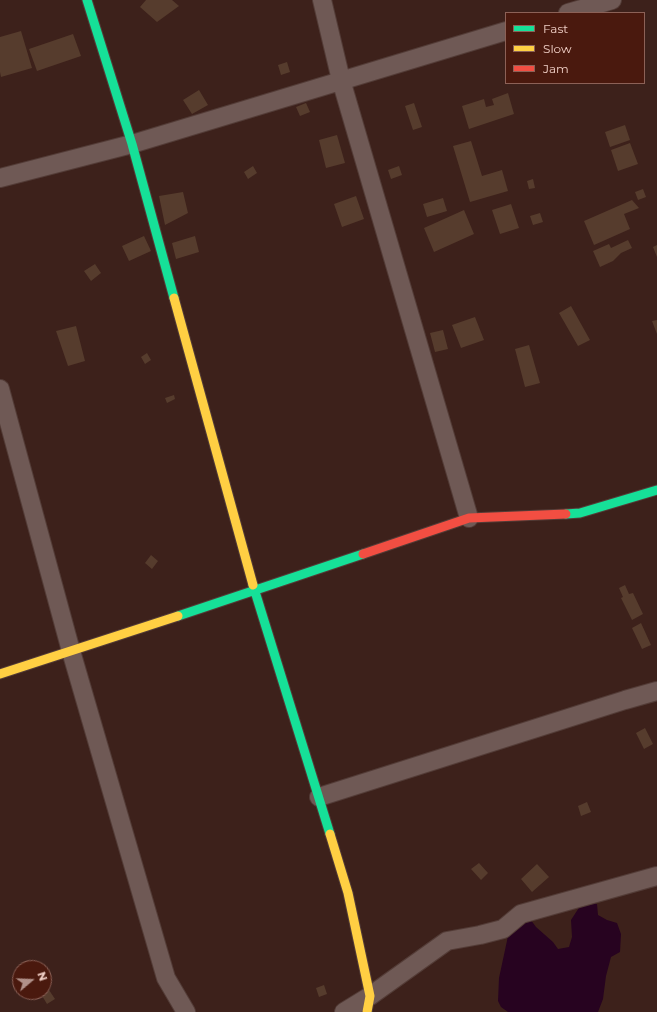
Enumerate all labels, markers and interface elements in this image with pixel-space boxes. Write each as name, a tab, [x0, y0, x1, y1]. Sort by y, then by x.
legend	[505, 12, 645, 84]
text: Fast	[543, 21, 568, 36]
text: Slow	[543, 41, 572, 56]
text: Jam	[543, 61, 569, 76]
north arrow	[12, 960, 52, 1000]
text: N	[34, 970, 50, 983]

